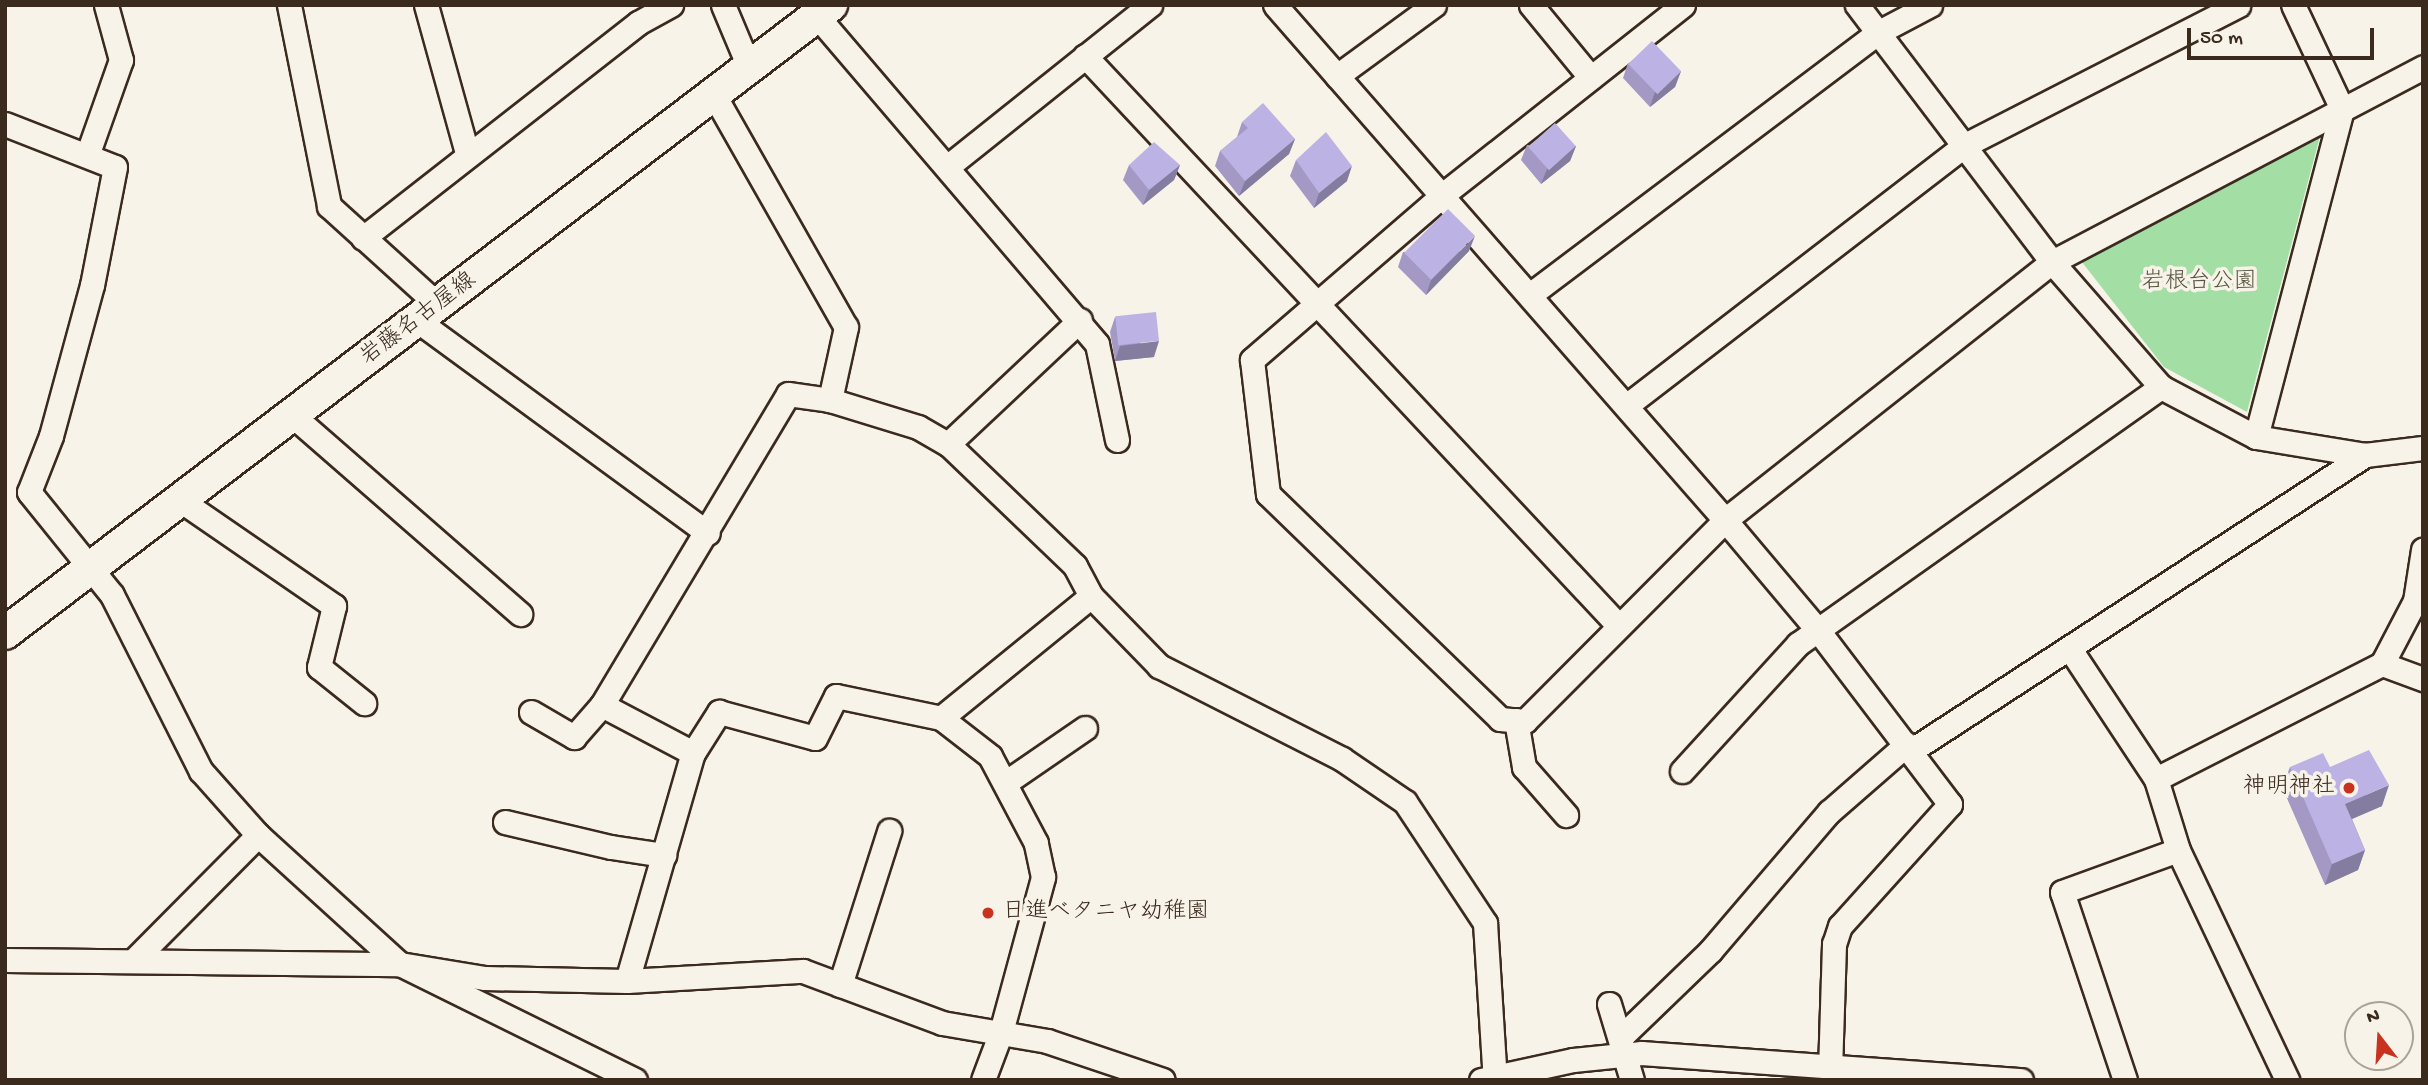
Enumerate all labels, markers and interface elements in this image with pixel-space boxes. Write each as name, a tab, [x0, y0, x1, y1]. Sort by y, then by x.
scale bar	[2190, 14, 2377, 58]
text: 50 m	[2200, 27, 2243, 52]
street label: 岩藤名古屋線	[356, 267, 482, 373]
park label: 岩根台公園	[2142, 269, 2256, 297]
place label: 神明神社	[2243, 774, 2335, 802]
marker: 神明神社	[2341, 780, 2357, 796]
place label: 日進ベタニヤ幼稚園	[1002, 899, 1209, 927]
marker: 日進ベタニヤ幼稚園	[980, 905, 996, 921]
north arrow	[2344, 1001, 2414, 1071]
text: N	[2364, 1005, 2383, 1030]

